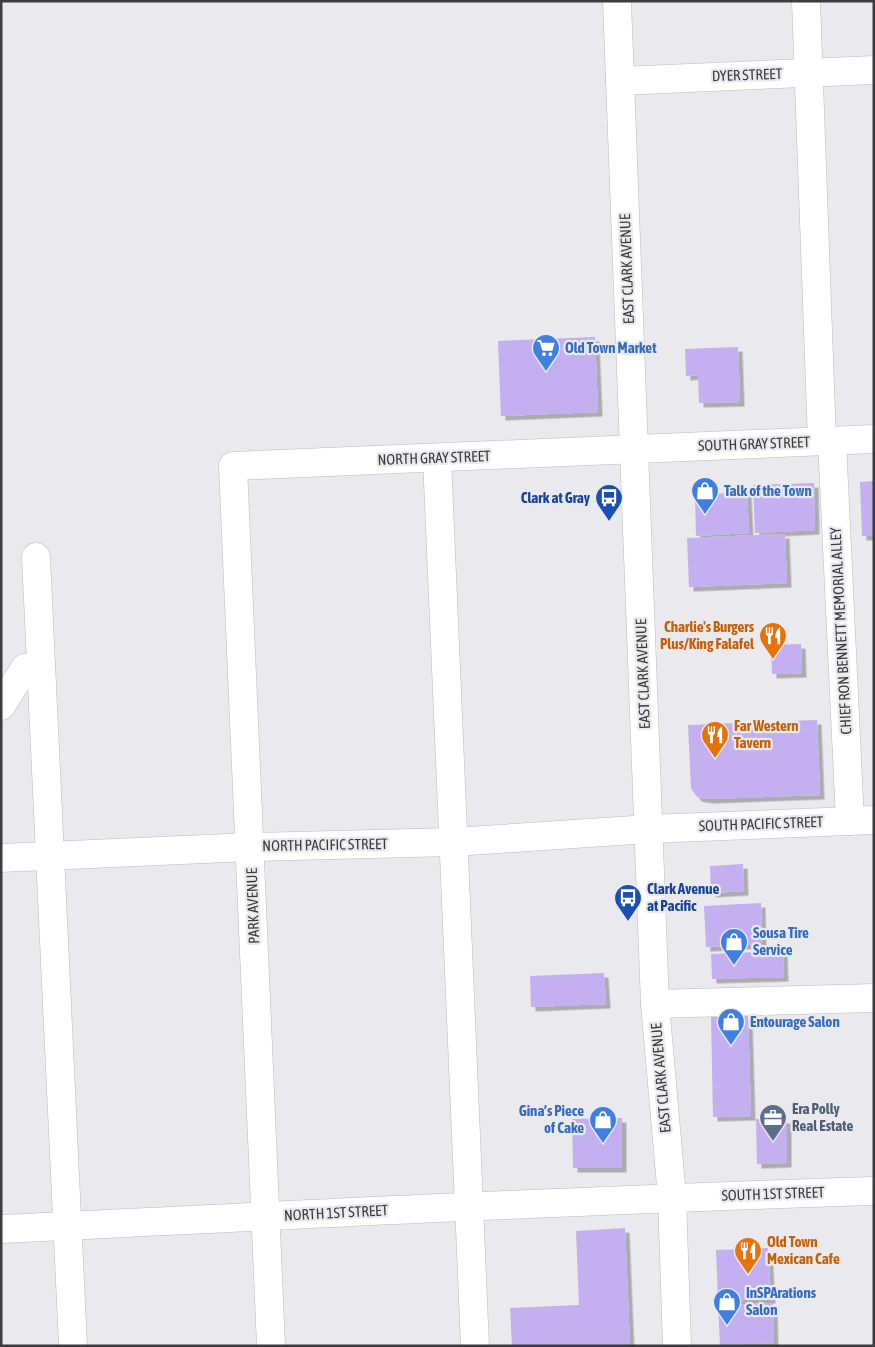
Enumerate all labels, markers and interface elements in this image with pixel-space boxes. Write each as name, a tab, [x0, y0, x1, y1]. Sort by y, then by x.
street label: DYER STREET	[712, 65, 783, 84]
street label: EAST CLARK AVENUE	[616, 213, 637, 324]
supermarket icon: Old Town Market	[531, 333, 561, 372]
place label: Old Town Market	[565, 339, 657, 356]
street label: SOUTH GRAY STREET	[698, 433, 811, 454]
street label: NORTH GRAY STREET	[377, 447, 491, 468]
shop icon: Talk of the Town	[690, 476, 720, 515]
place label: Talk of the Town	[724, 482, 812, 499]
bus stop icon: Clark at Gray	[594, 483, 624, 522]
place label: Clark at Gray	[521, 489, 591, 506]
street label: CHIEF RON BENNETT MEMORIAL ALLEY	[827, 527, 854, 735]
street label: EAST CLARK AVENUE	[632, 618, 653, 729]
place label: Charlie's Burgers Plus/King Falafel	[660, 618, 755, 652]
restaurant icon: Charlie's Burgers Plus/King Falafel	[758, 621, 788, 660]
place label: Far Western Tavern	[734, 717, 798, 751]
restaurant icon: Far Western Tavern	[700, 720, 730, 759]
street label: SOUTH PACIFIC STREET	[699, 813, 824, 834]
street label: NORTH PACIFIC STREET	[262, 835, 388, 854]
street label: PARK AVENUE	[243, 867, 262, 944]
place label: Clark Avenue at Pacific	[647, 880, 719, 914]
bus stop icon: Clark Avenue at Pacific	[613, 883, 643, 922]
place label: Sousa Tire Service	[753, 924, 809, 958]
shop icon: Sousa Tire Service	[719, 927, 749, 966]
shop icon: Entourage Salon	[716, 1007, 746, 1046]
place label: Entourage Salon	[750, 1013, 840, 1030]
street label: EAST CLARK AVENUE	[647, 1022, 674, 1134]
place label: Era Polly Real Estate	[792, 1100, 853, 1134]
place label: Gina’s Piece of Cake	[519, 1102, 584, 1136]
office icon: Era Polly Real Estate	[758, 1103, 788, 1142]
shop icon: Gina’s Piece of Cake	[588, 1105, 618, 1144]
street label: SOUTH 1ST STREET	[721, 1183, 825, 1204]
street label: NORTH 1ST STREET	[283, 1201, 389, 1224]
place label: Old Town Mexican Cafe	[767, 1233, 840, 1267]
restaurant icon: Old Town Mexican Cafe	[733, 1236, 763, 1275]
place label: InSPArations Salon	[746, 1284, 817, 1318]
shop icon: InSPArations Salon	[712, 1287, 742, 1326]

